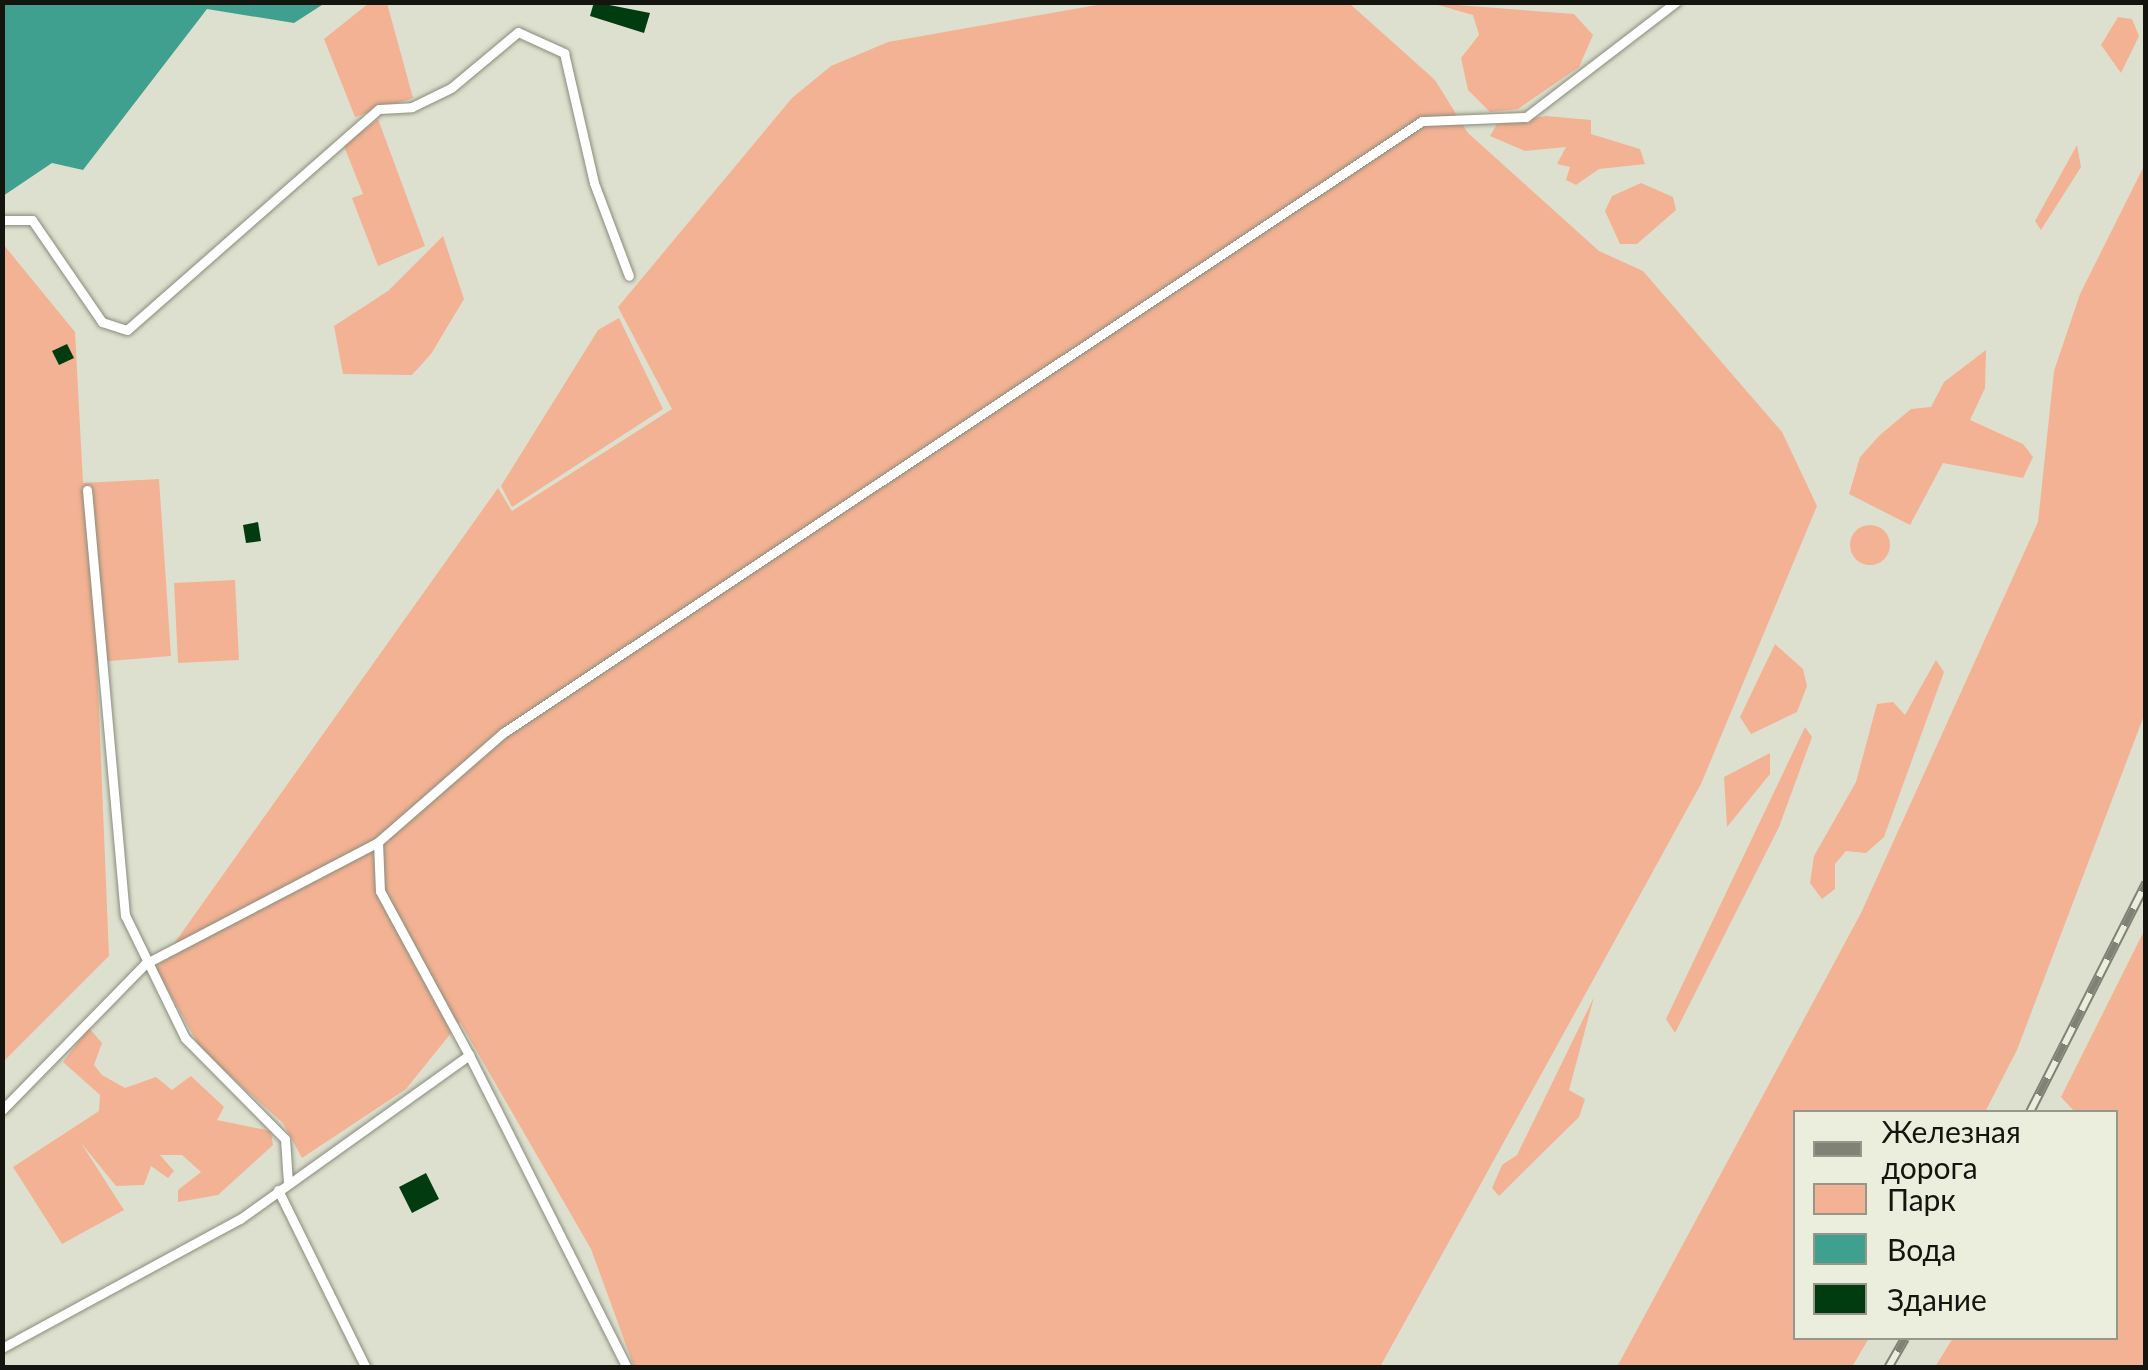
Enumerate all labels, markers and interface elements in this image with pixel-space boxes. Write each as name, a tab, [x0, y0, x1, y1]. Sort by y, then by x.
legend	[1793, 1110, 2118, 1340]
text: Железная дорога	[1882, 1113, 2021, 1185]
text: Парк	[1887, 1181, 1956, 1217]
text: Вода	[1887, 1231, 1956, 1267]
text: Здание	[1887, 1281, 1987, 1317]

